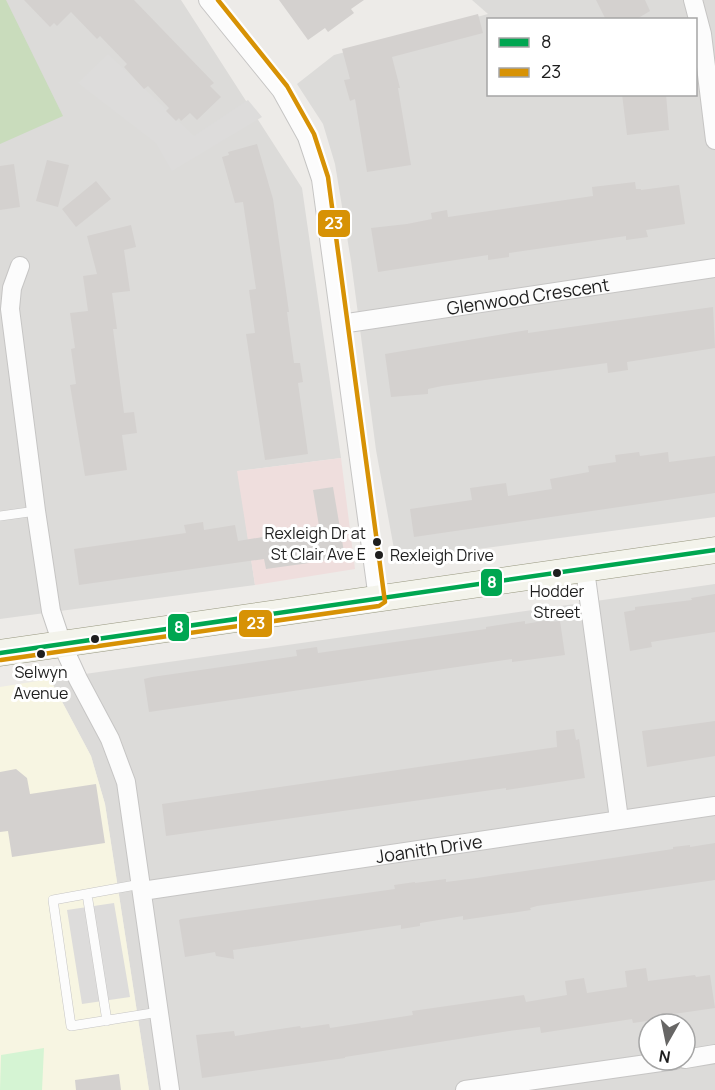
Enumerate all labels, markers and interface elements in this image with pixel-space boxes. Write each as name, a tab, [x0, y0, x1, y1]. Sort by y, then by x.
legend	[487, 18, 697, 96]
text: 8	[541, 29, 551, 53]
text: 23	[541, 59, 561, 83]
line badge: 23	[317, 209, 351, 238]
text: 23	[325, 212, 343, 234]
street label: Glenwood Crescent	[445, 272, 611, 320]
place label: Rexleigh Dr at St Clair Ave E	[264, 522, 366, 565]
marker: Rexleigh Dr at St Clair Ave E	[371, 536, 383, 548]
place label: Rexleigh Drive	[390, 544, 494, 566]
marker: Rexleigh Drive	[373, 549, 385, 561]
marker: Hodder Street	[551, 567, 563, 579]
line badge: 8	[480, 568, 503, 597]
text: 8	[487, 571, 497, 593]
place label: Hodder Street	[530, 580, 584, 623]
line badge: 23	[238, 609, 273, 638]
text: 23	[247, 612, 265, 634]
line badge: 8	[167, 613, 190, 642]
text: 8	[174, 616, 184, 638]
unlabelled marker	[89, 633, 101, 645]
marker: Selwyn Avenue	[35, 648, 47, 660]
place label: Selwyn Avenue	[14, 661, 68, 704]
street label: Joanith Drive	[374, 829, 484, 868]
north arrow	[637, 1012, 697, 1072]
text: N	[657, 1045, 672, 1069]

